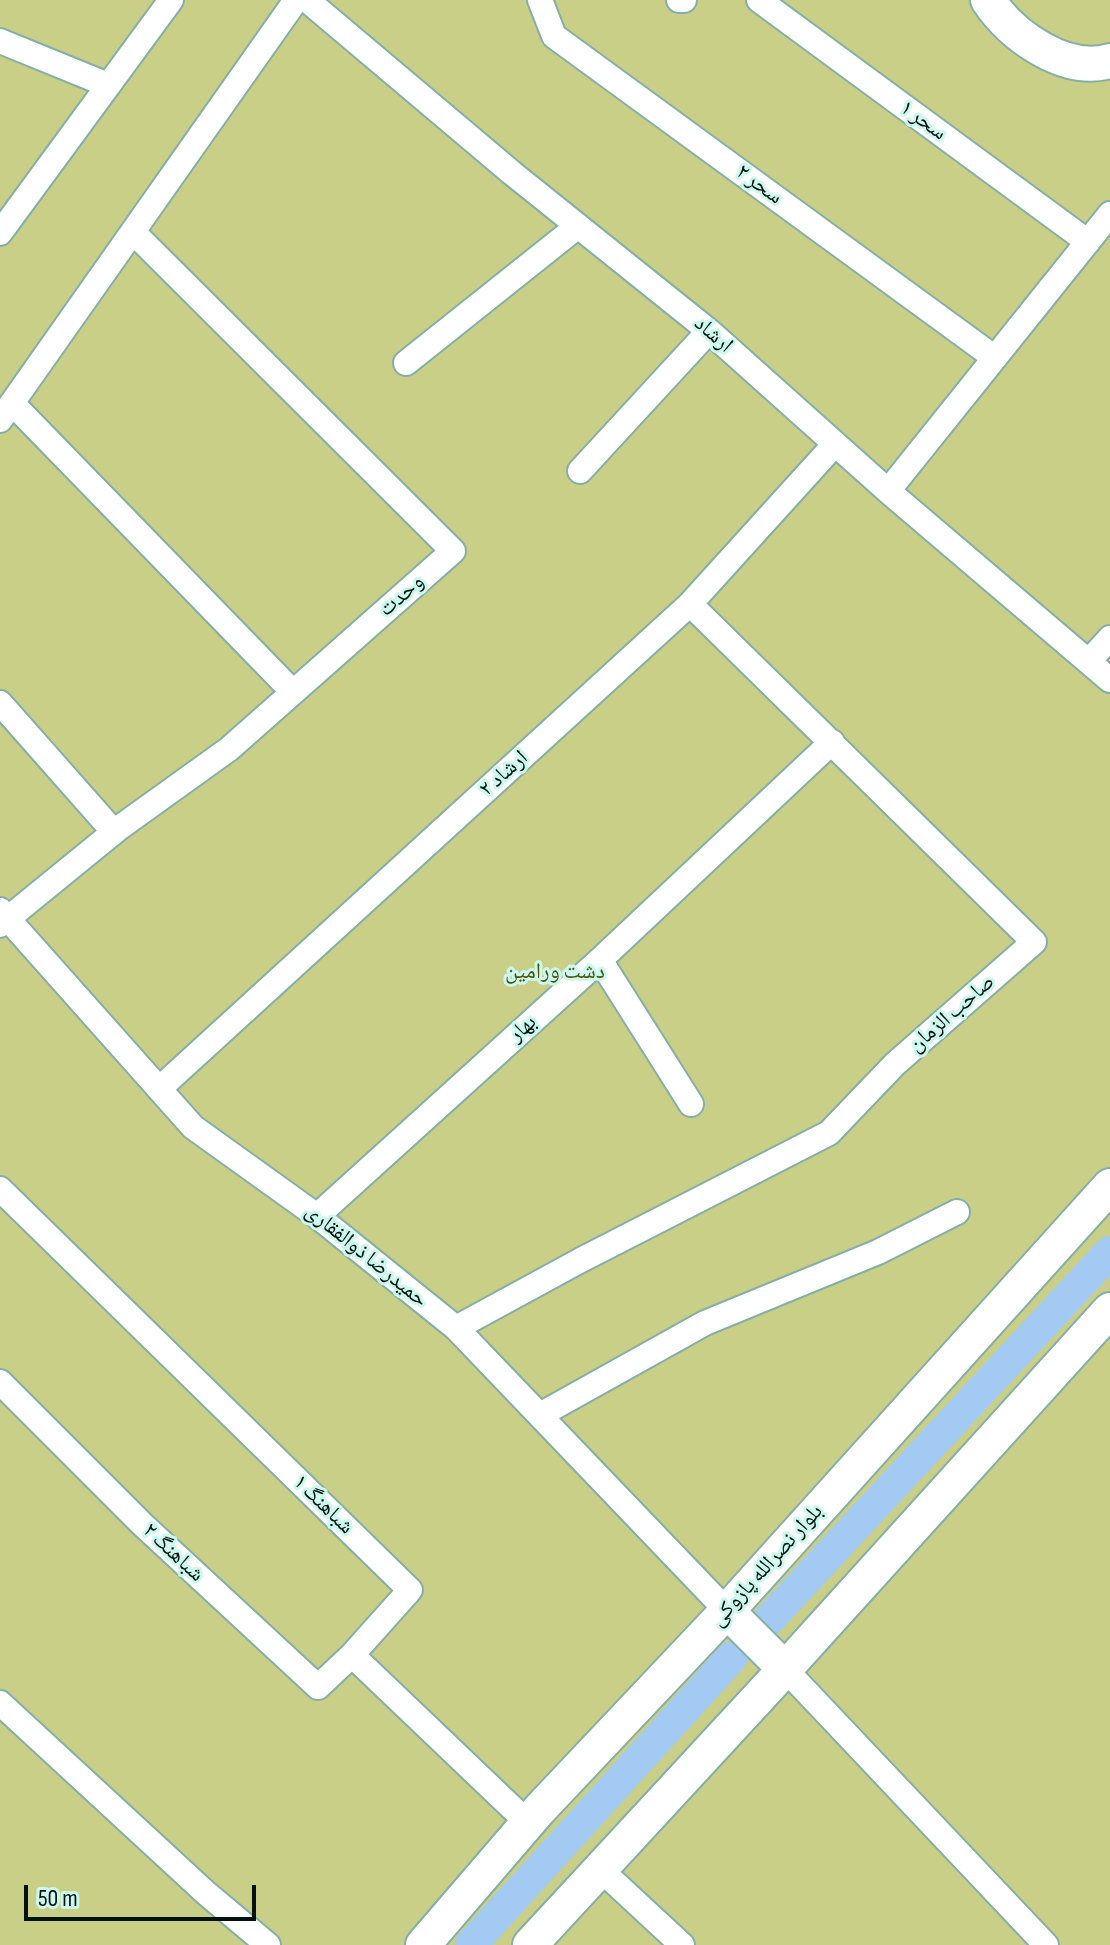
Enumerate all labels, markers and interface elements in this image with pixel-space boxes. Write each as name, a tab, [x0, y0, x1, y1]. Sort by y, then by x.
street label: سحر ۱	[894, 95, 952, 147]
street label: سحر ۲	[730, 159, 788, 211]
street label: ارشاد	[688, 311, 738, 359]
street label: وحدت	[374, 569, 430, 623]
street label: ارشاد ۲	[474, 745, 534, 803]
park label: دشت ورامین	[505, 959, 605, 985]
street label: صاحب الزمان	[903, 969, 1001, 1059]
street label: بهار	[504, 1010, 542, 1048]
street label: حمیدرضا ذوالفقاری	[299, 1198, 433, 1314]
street label: شباهنگ ۱	[287, 1470, 359, 1540]
street label: بلوار نصرالله پازوکی	[705, 1499, 829, 1633]
street label: شباهنگ ۲	[137, 1518, 209, 1588]
scale bar	[28, 1869, 260, 1919]
text: 50 m	[38, 1884, 78, 1913]

